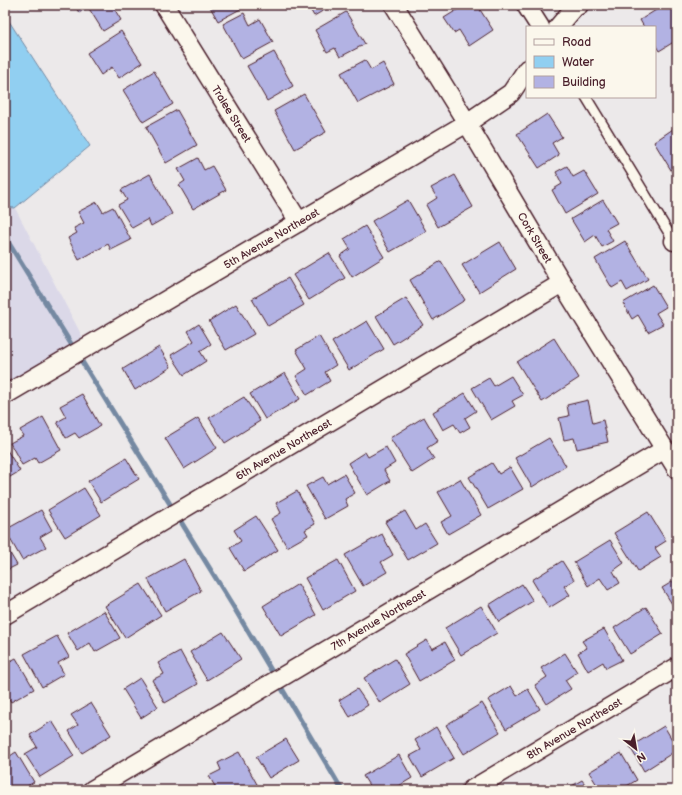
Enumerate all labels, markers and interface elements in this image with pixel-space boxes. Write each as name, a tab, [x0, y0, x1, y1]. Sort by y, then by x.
legend	[526, 26, 656, 98]
text: Road	[562, 35, 591, 50]
text: Water	[562, 55, 594, 70]
text: Building	[562, 75, 606, 90]
street label: Tralee Street	[209, 83, 254, 145]
street label: 5th Avenue Northeast	[221, 205, 322, 271]
street label: Cork Street	[515, 210, 555, 266]
street label: 6th Avenue Northeast	[233, 415, 334, 483]
street label: 7th Avenue Northeast	[329, 586, 428, 653]
street label: 8th Avenue Northeast	[524, 695, 624, 762]
north arrow	[616, 729, 656, 769]
text: N	[634, 749, 648, 765]

